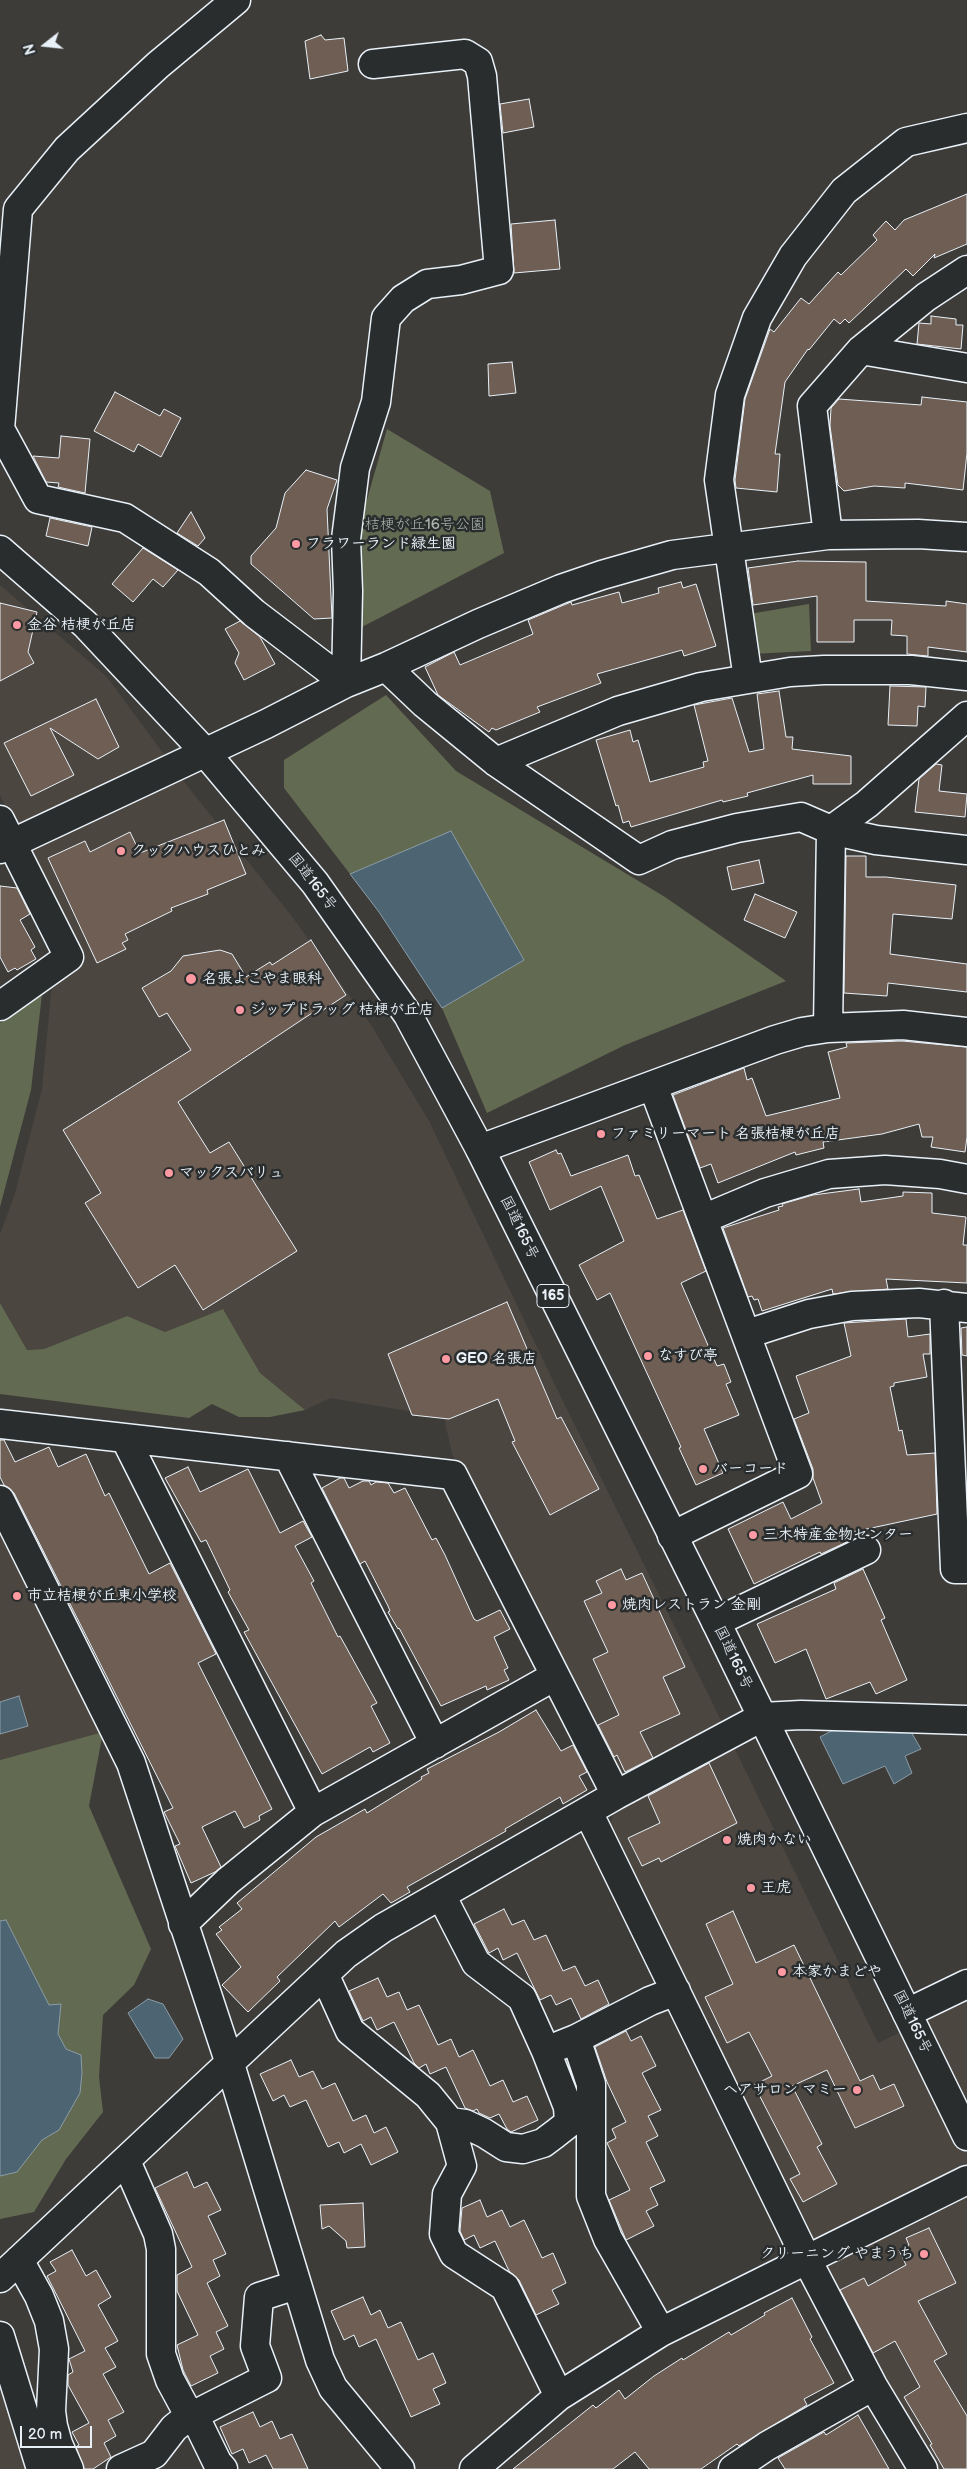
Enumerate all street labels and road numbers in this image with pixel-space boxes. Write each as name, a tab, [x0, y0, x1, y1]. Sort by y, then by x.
street label: 国道165号	[284, 849, 340, 915]
street label: 国道165号	[496, 1193, 542, 1263]
road number: 165	[537, 1284, 569, 1308]
street label: 国道165号	[710, 1623, 756, 1693]
street label: 国道165号	[889, 1987, 935, 2057]

